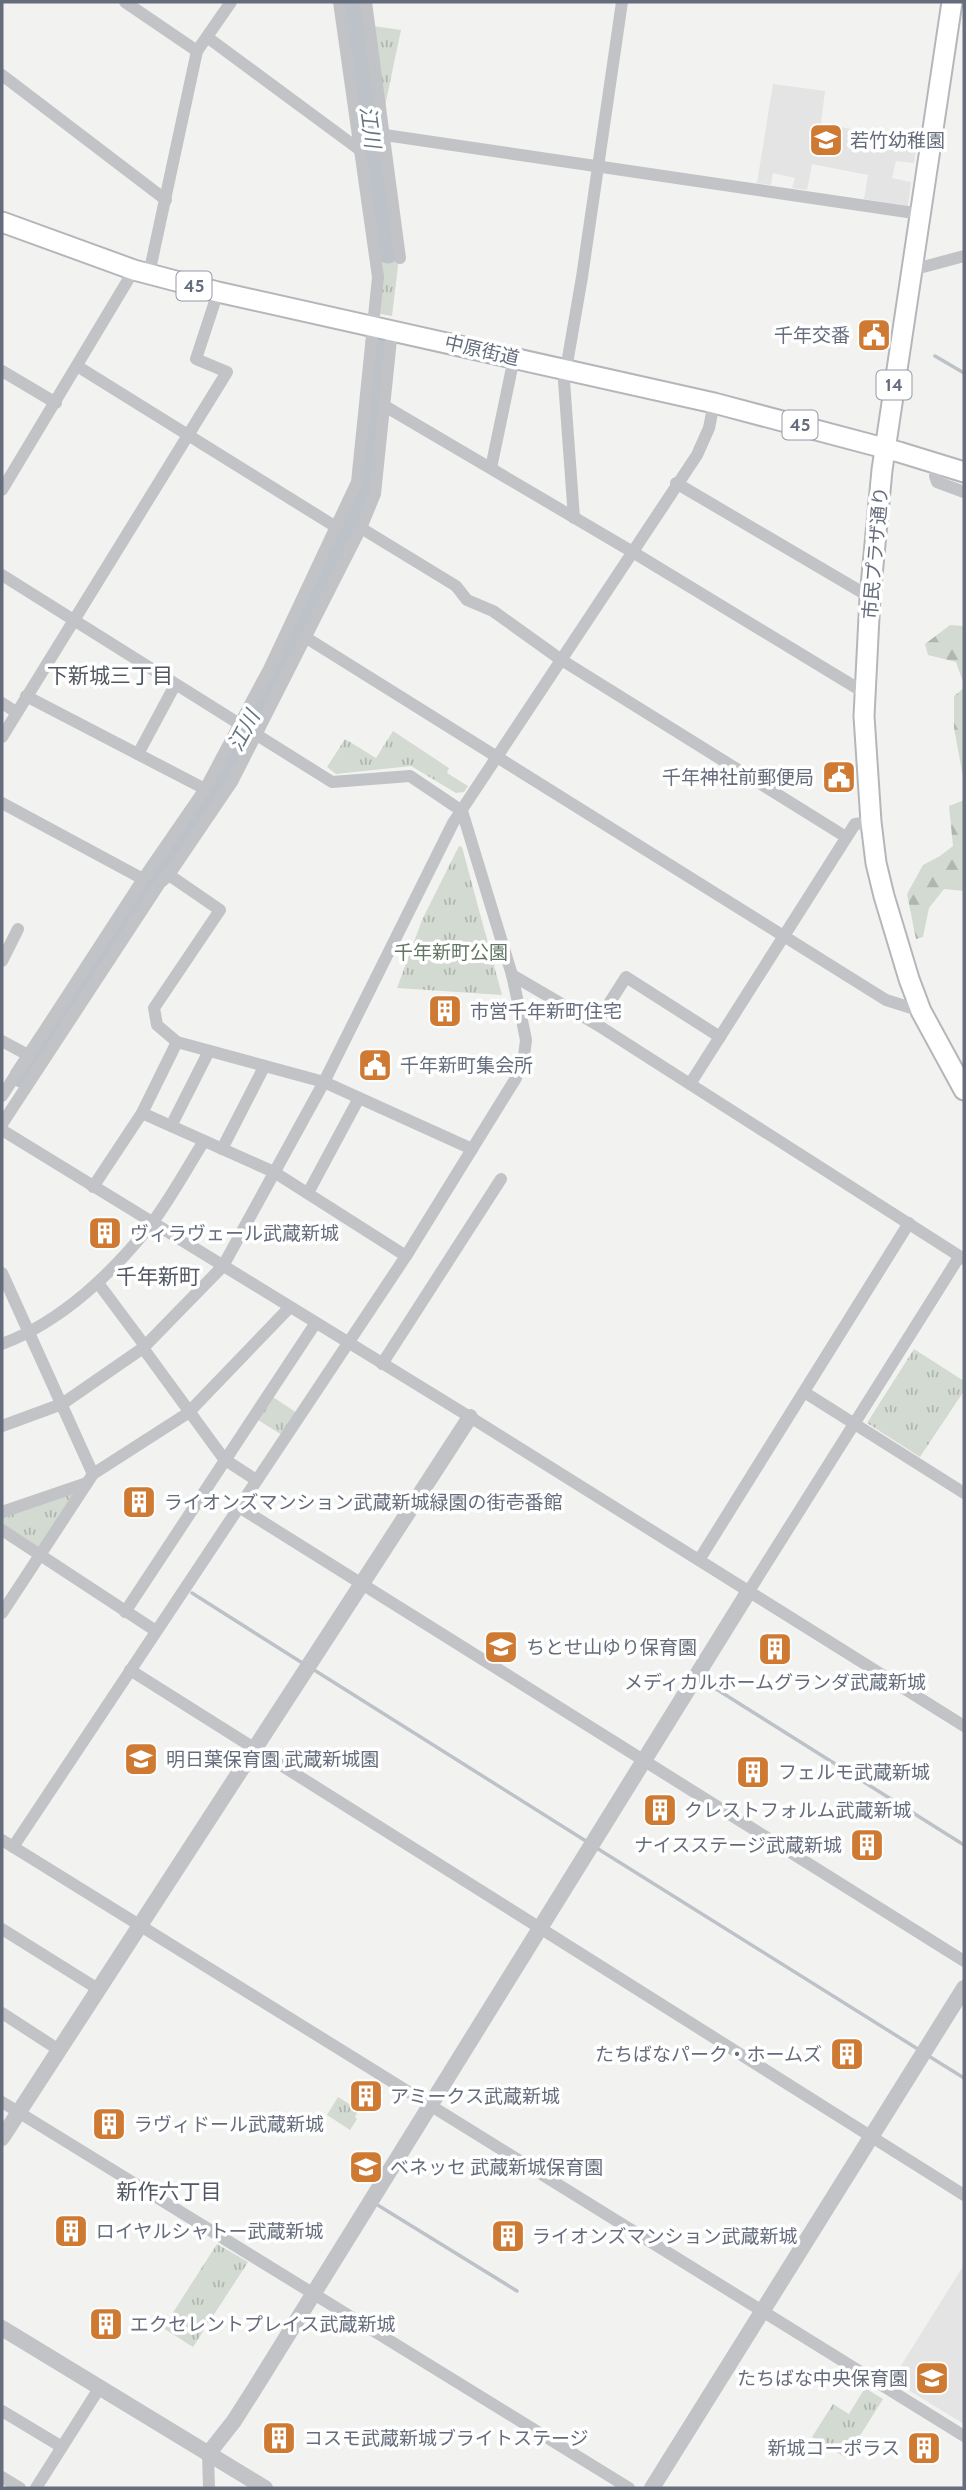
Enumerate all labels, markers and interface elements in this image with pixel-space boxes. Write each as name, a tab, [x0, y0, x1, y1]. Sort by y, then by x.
water label: 江川	[355, 104, 386, 151]
school or university icon: 若竹幼稚園	[807, 121, 845, 159]
place label: 若竹幼稚園	[850, 129, 945, 152]
road number: 45	[176, 272, 212, 300]
public building icon: 千年交番	[855, 316, 893, 354]
place label: 千年交番	[774, 324, 850, 347]
street label: 中原街道	[442, 331, 522, 370]
road number: 14	[876, 370, 912, 400]
road number: 45	[782, 410, 818, 440]
street label: 市民プラザ通り	[858, 486, 893, 620]
district label: 下新城三丁目	[47, 663, 173, 688]
water label: 江川	[223, 705, 265, 755]
public building icon: 千年神社前郵便局	[820, 758, 858, 796]
place label: 千年神社前郵便局	[662, 766, 814, 789]
park label: 千年新町公園	[394, 941, 508, 964]
building icon: 市営千年新町住宅	[426, 992, 464, 1030]
place label: 市営千年新町住宅	[470, 1000, 622, 1023]
public building icon: 千年新町集会所	[356, 1046, 394, 1084]
place label: 千年新町集会所	[400, 1054, 533, 1077]
building icon: ヴィラヴェール武蔵新城	[86, 1214, 124, 1252]
place label: ヴィラヴェール武蔵新城	[130, 1222, 339, 1245]
district label: 千年新町	[116, 1264, 200, 1289]
building icon: ライオンズマンション武蔵新城緑園の街壱番館	[120, 1483, 158, 1521]
place label: ライオンズマンション武蔵新城緑園の街壱番館	[164, 1491, 563, 1514]
school or university icon: ちとせ山ゆり保育園	[482, 1628, 520, 1666]
building icon: メディカルホームグランダ武蔵新城	[756, 1630, 794, 1668]
place label: ちとせ山ゆり保育園	[526, 1636, 697, 1659]
place label: メディカルホームグランダ武蔵新城	[624, 1671, 926, 1694]
school or university icon: 明日葉保育園 武蔵新城園	[122, 1740, 160, 1778]
place label: 明日葉保育園 武蔵新城園	[166, 1748, 379, 1771]
building icon: フェルモ武蔵新城	[734, 1753, 772, 1791]
place label: フェルモ武蔵新城	[778, 1761, 930, 1784]
building icon: クレストフォルム武蔵新城	[641, 1791, 679, 1829]
place label: クレストフォルム武蔵新城	[684, 1799, 912, 1822]
building icon: ナイスステージ武蔵新城	[848, 1826, 886, 1864]
place label: ナイスステージ武蔵新城	[634, 1834, 842, 1857]
building icon: たちばなパーク・ホームズ	[828, 2035, 866, 2073]
place label: たちばなパーク・ホームズ	[595, 2043, 822, 2066]
building icon: アミークス武蔵新城	[347, 2077, 385, 2115]
place label: アミークス武蔵新城	[390, 2085, 560, 2108]
building icon: ラヴィドール武蔵新城	[90, 2105, 128, 2143]
place label: ラヴィドール武蔵新城	[134, 2113, 324, 2136]
school or university icon: ベネッセ 武蔵新城保育園	[347, 2148, 385, 2186]
place label: ベネッセ 武蔵新城保育園	[390, 2156, 603, 2179]
district label: 新作六丁目	[117, 2179, 222, 2204]
building icon: ロイヤルシャトー武蔵新城	[52, 2212, 90, 2250]
building icon: ライオンズマンション武蔵新城	[489, 2217, 527, 2255]
place label: ロイヤルシャトー武蔵新城	[96, 2220, 323, 2243]
place label: ライオンズマンション武蔵新城	[532, 2225, 798, 2248]
building icon: エクセレントプレイス武蔵新城	[87, 2305, 125, 2343]
place label: エクセレントプレイス武蔵新城	[130, 2313, 395, 2336]
school or university icon: たちばな中央保育園	[913, 2359, 951, 2397]
place label: たちばな中央保育園	[737, 2367, 908, 2390]
building icon: コスモ武蔵新城ブライトステージ	[260, 2419, 298, 2457]
place label: コスモ武蔵新城ブライトステージ	[304, 2427, 589, 2450]
building icon: 新城コーポラス	[905, 2429, 943, 2467]
place label: 新城コーポラス	[767, 2437, 900, 2460]

